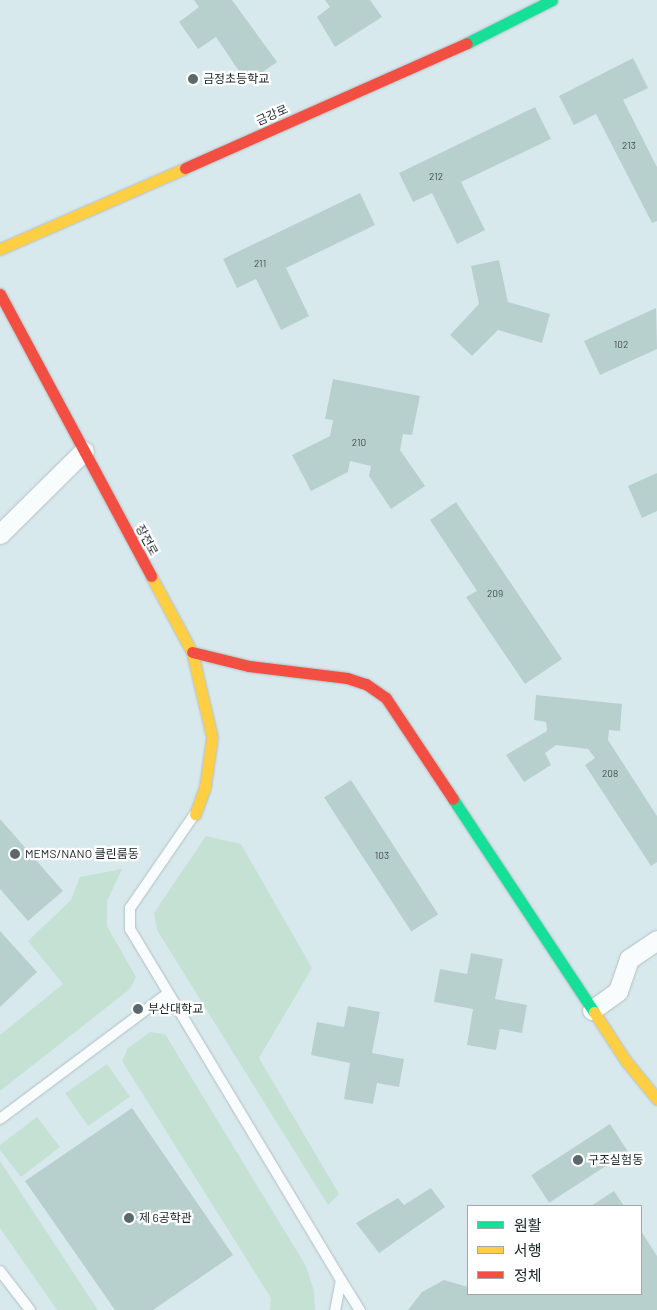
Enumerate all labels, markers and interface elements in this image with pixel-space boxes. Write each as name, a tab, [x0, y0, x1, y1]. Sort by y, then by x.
place label: 금정초등학교	[203, 72, 269, 86]
marker: 금정초등학교	[187, 73, 199, 85]
street label: 금강로	[254, 102, 290, 128]
house number: 213	[622, 140, 636, 152]
house number: 212	[429, 171, 443, 183]
house number: 211	[254, 258, 266, 270]
house number: 102	[614, 339, 628, 351]
house number: 210	[352, 437, 366, 449]
street label: 장전로	[133, 522, 161, 558]
house number: 209	[487, 588, 503, 600]
house number: 208	[602, 768, 618, 780]
place label: MEMS/NANO 클린룸동	[25, 847, 139, 861]
marker: MEMS/NANO 클린룸동	[9, 848, 21, 860]
house number: 103	[375, 850, 389, 862]
place label: 부산대학교	[148, 1002, 203, 1016]
marker: 부산대학교	[132, 1003, 144, 1015]
place label: 구조실험동	[588, 1153, 643, 1167]
marker: 구조실험동	[572, 1154, 584, 1166]
legend	[467, 1205, 642, 1295]
place label: 제 6공학관	[139, 1211, 192, 1225]
marker: 제 6공학관	[123, 1212, 135, 1224]
text: 원활	[514, 1216, 542, 1234]
text: 서행	[514, 1241, 542, 1259]
text: 정체	[514, 1266, 542, 1284]

